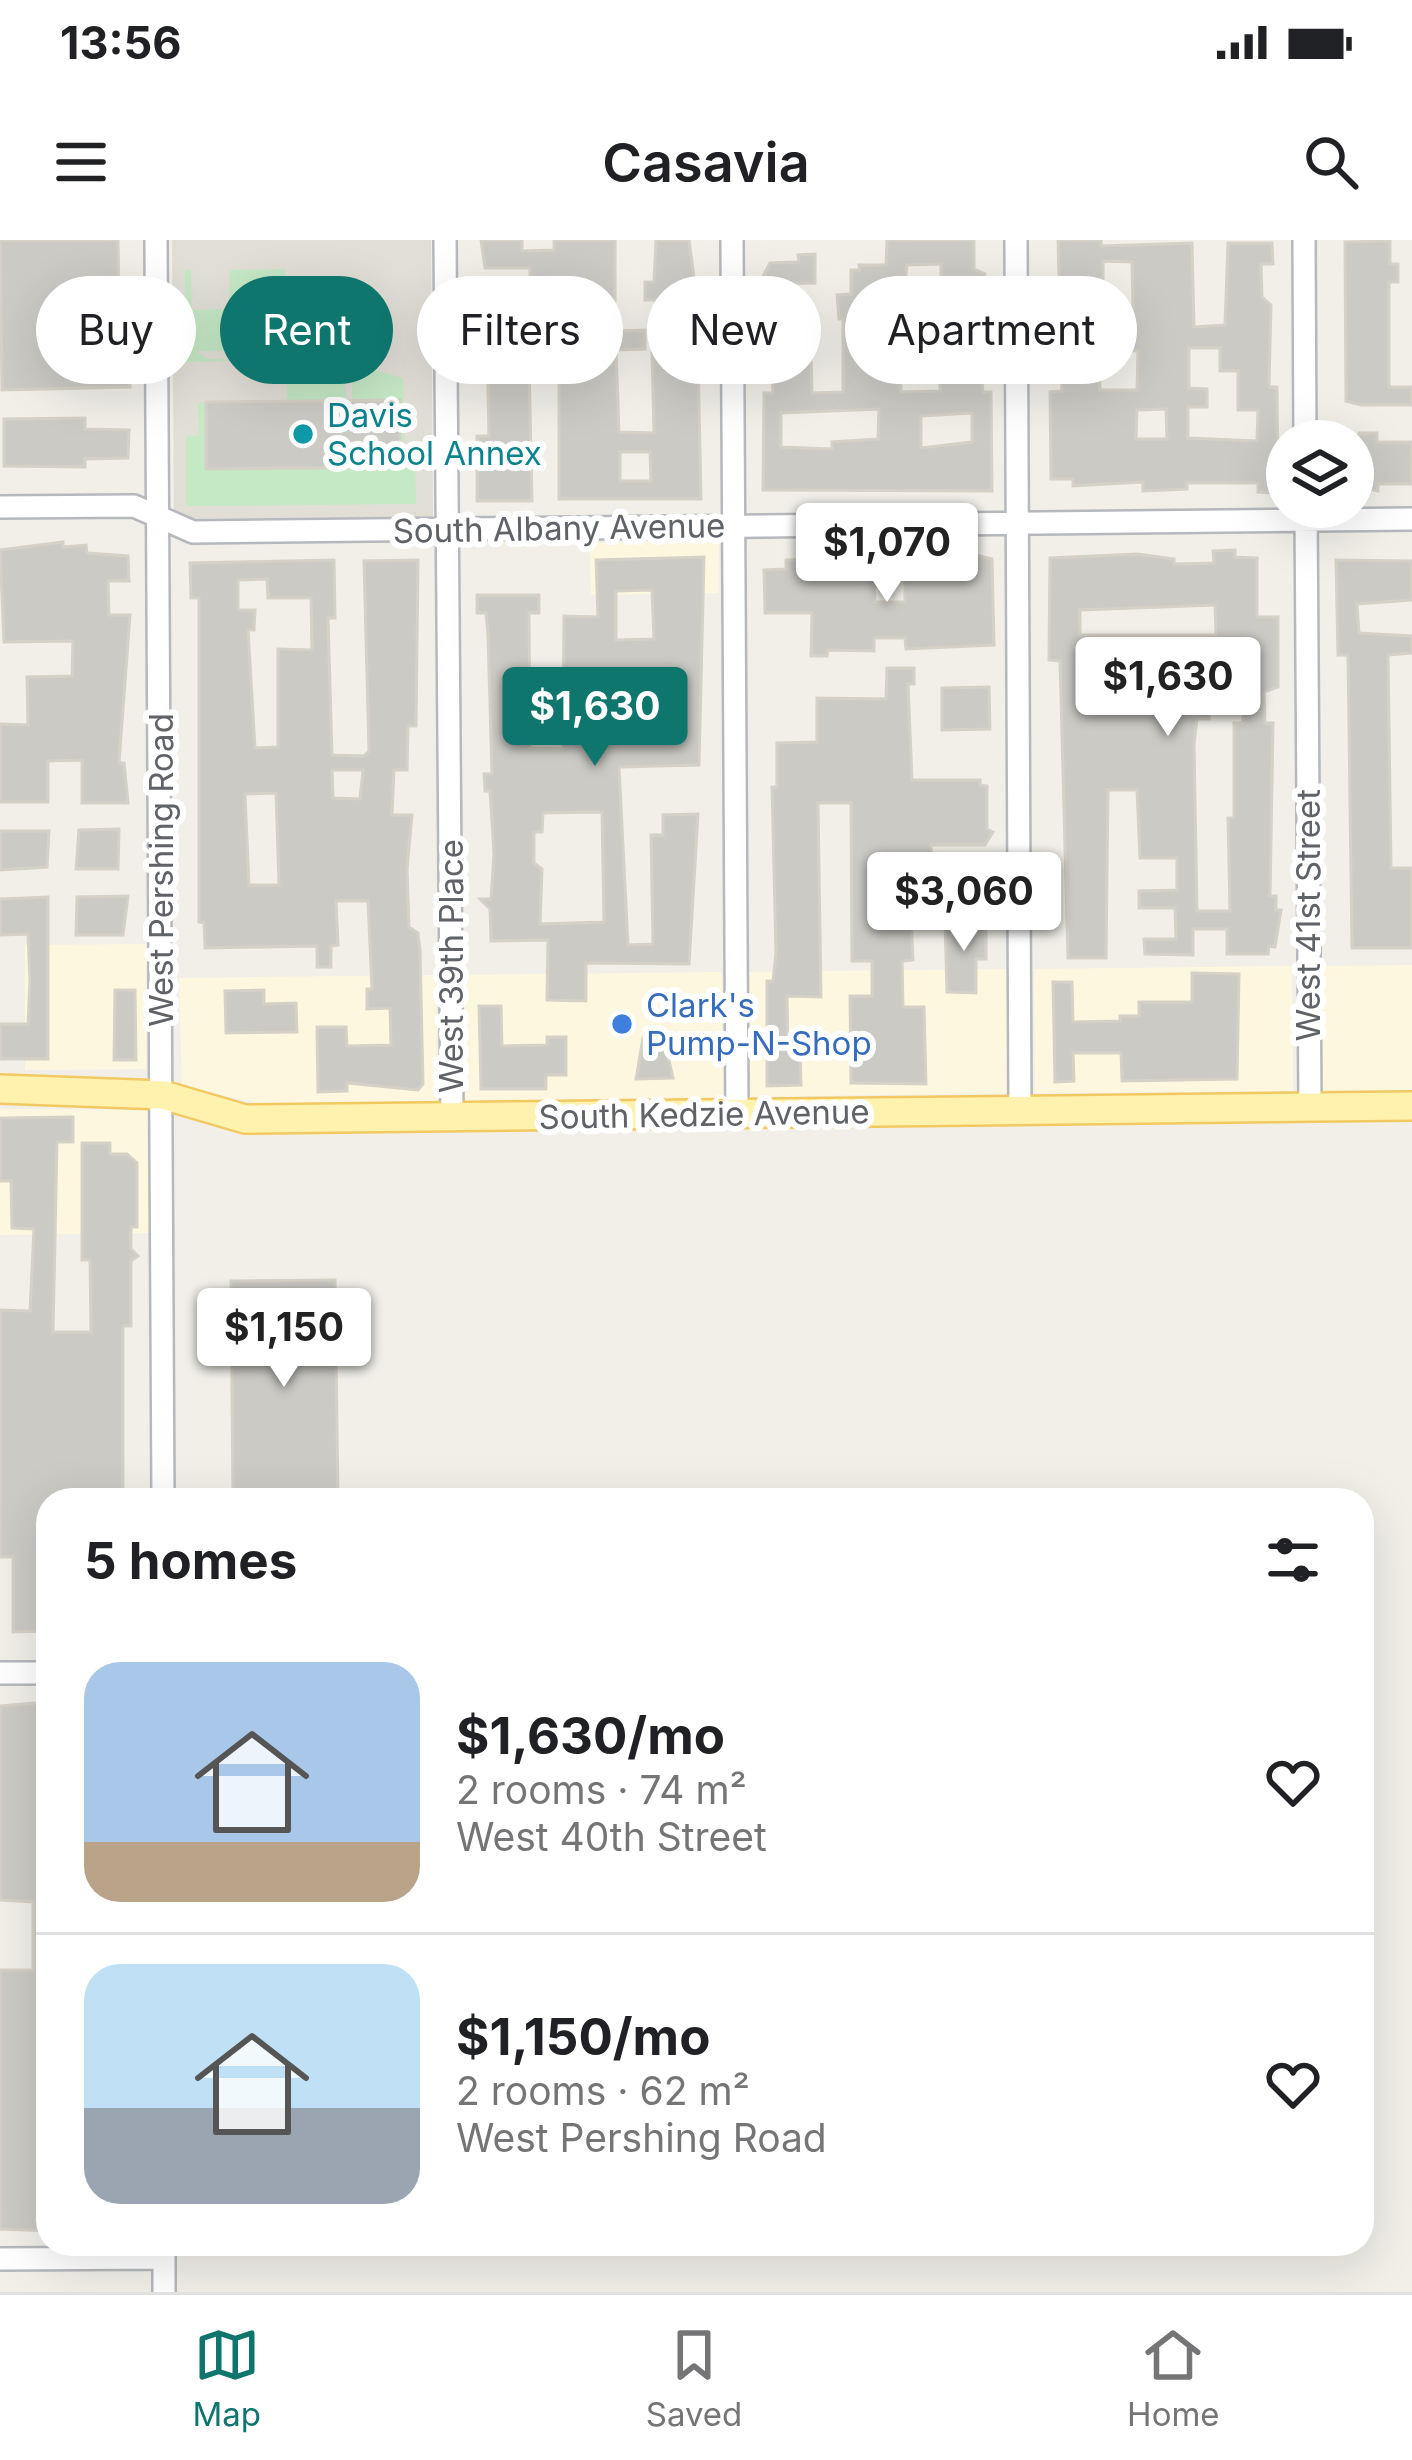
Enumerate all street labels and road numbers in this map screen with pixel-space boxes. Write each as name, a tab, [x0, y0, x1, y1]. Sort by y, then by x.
street label: South Albany Avenue	[392, 505, 726, 551]
street label: West Pershing Road	[141, 713, 181, 1027]
street label: West 41st Street	[1288, 789, 1328, 1041]
street label: West 39th Place	[431, 839, 471, 1093]
street label: South Kedzie Avenue	[538, 1091, 870, 1137]

